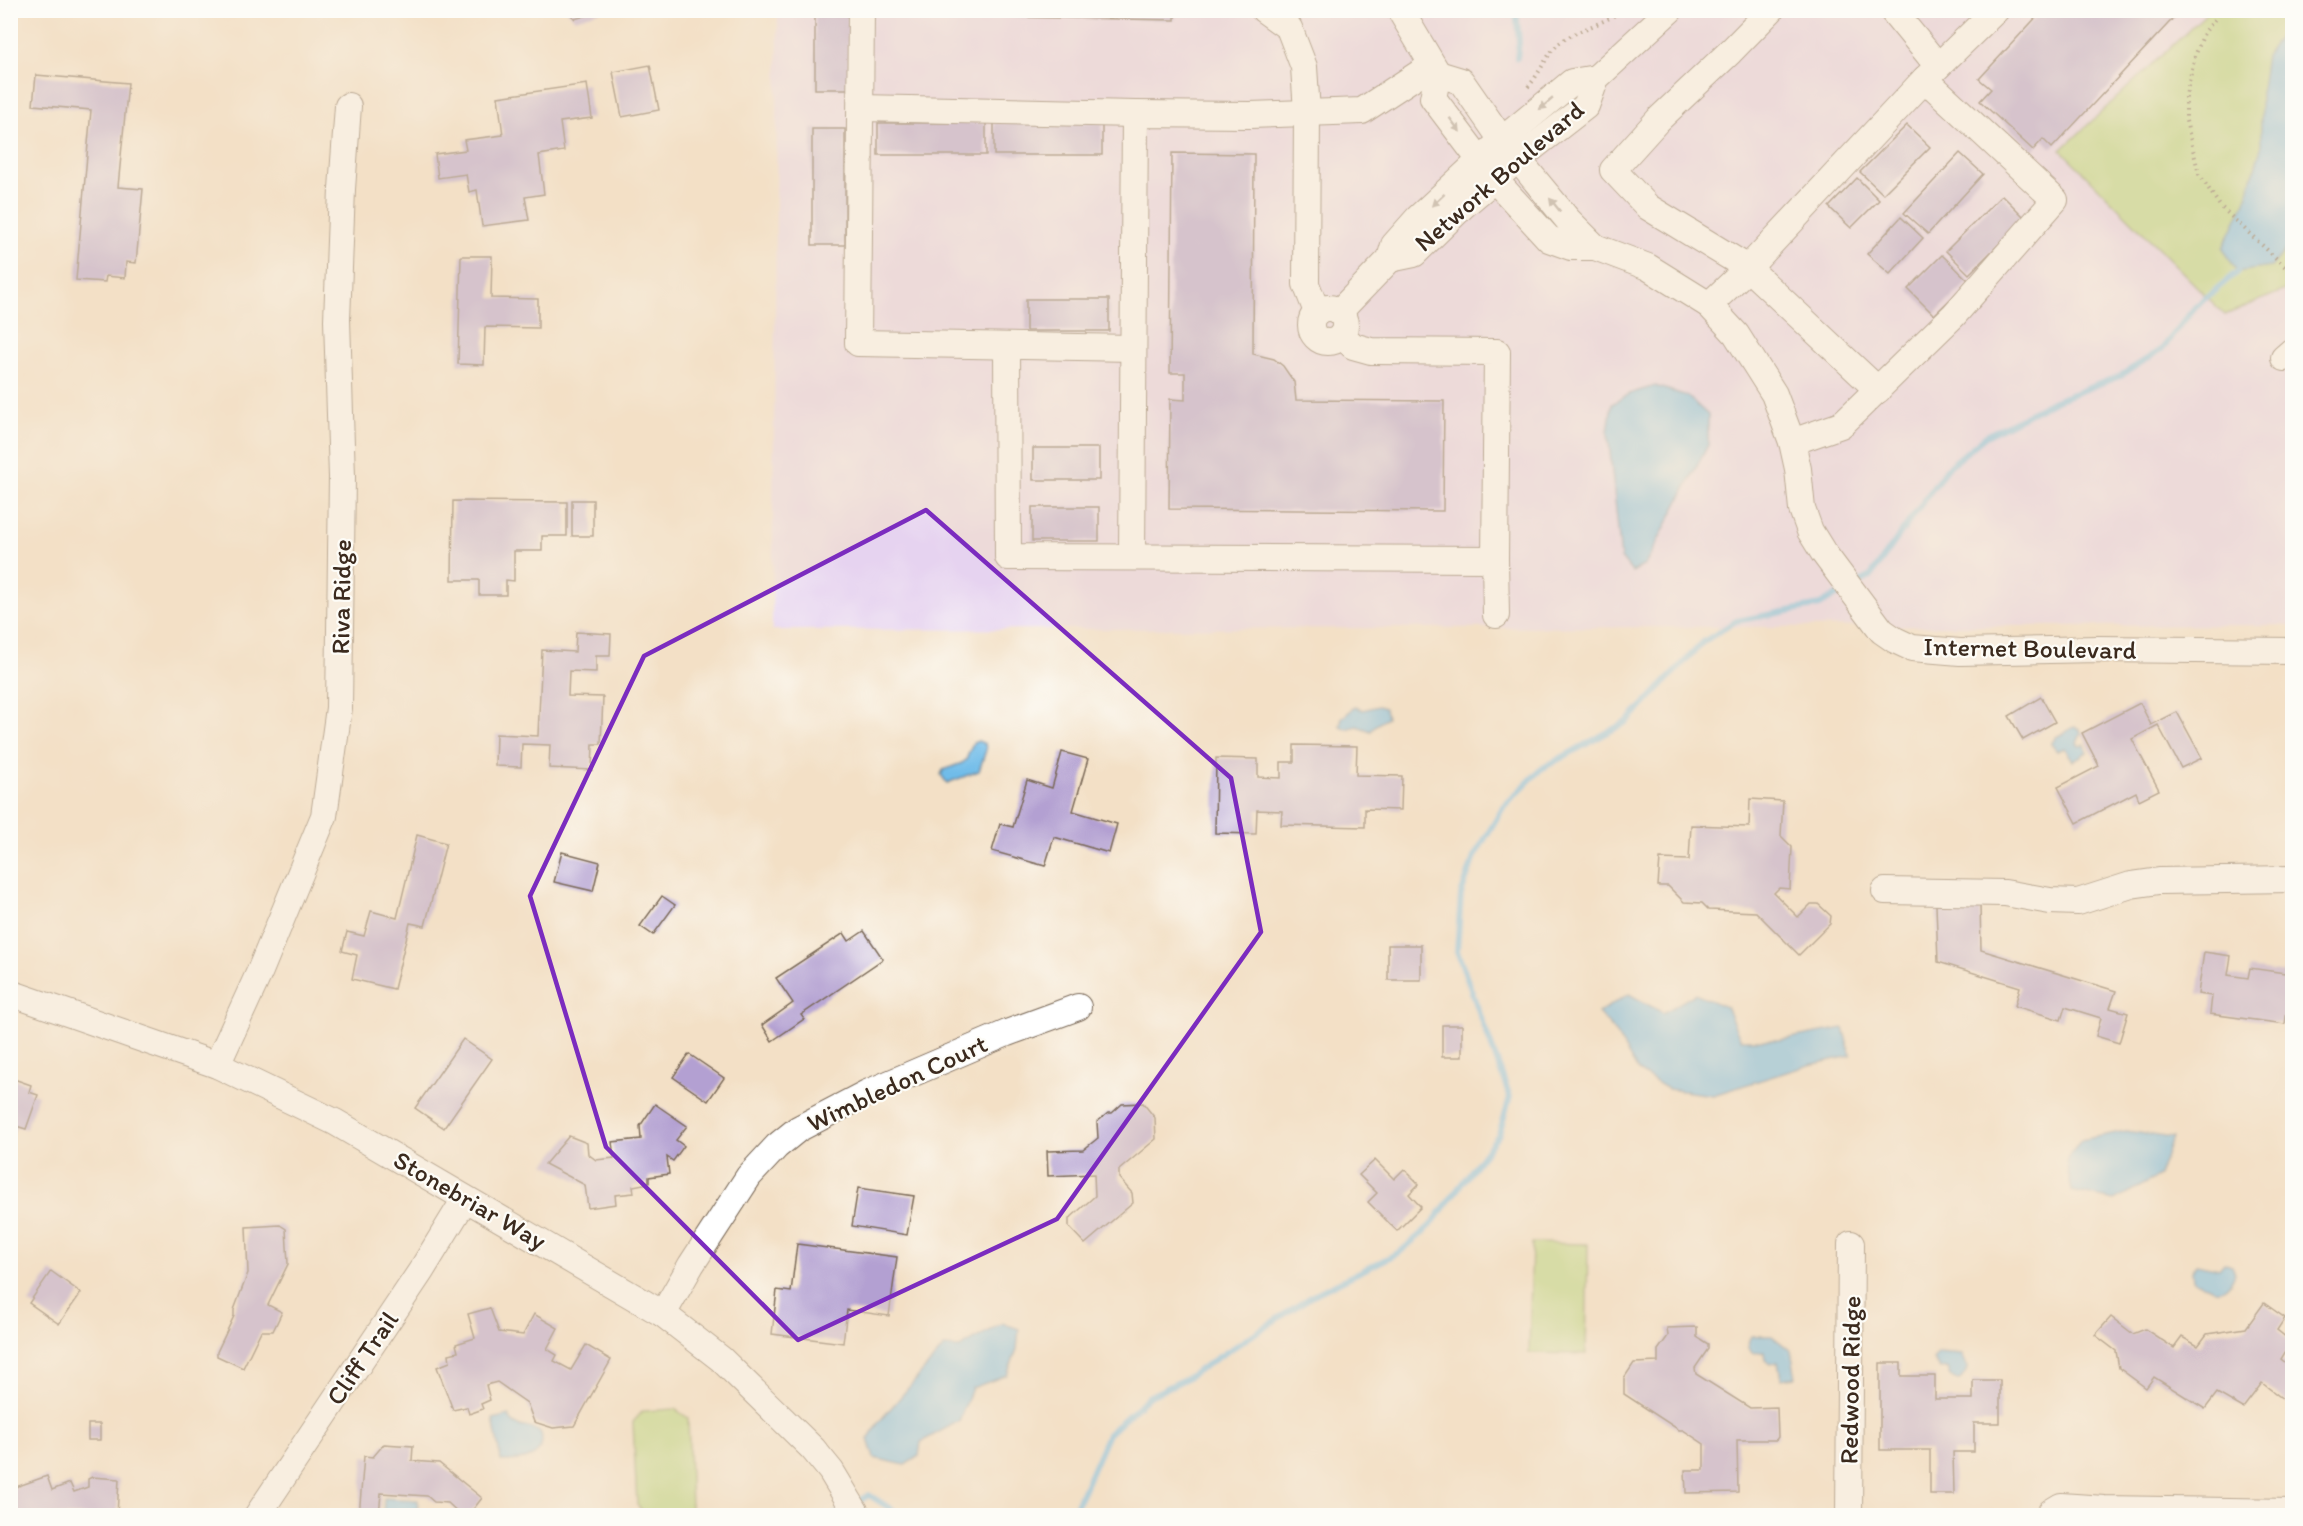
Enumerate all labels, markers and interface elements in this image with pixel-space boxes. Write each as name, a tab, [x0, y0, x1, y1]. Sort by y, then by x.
street label: Network Boulevard	[1408, 94, 1590, 258]
one-way arrow	[1538, 97, 1554, 110]
one-way arrow	[1448, 118, 1460, 133]
one-way arrow	[1431, 193, 1446, 206]
one-way arrow	[1549, 197, 1562, 212]
street label: Riva Ridge	[324, 539, 358, 655]
street label: Internet Boulevard	[1923, 630, 2137, 666]
street label: Wimbledon Court	[802, 1027, 993, 1139]
street label: Stonebriar Way	[388, 1143, 552, 1257]
street label: Redwood Ridge	[1833, 1295, 1867, 1465]
street label: Cliff Trail	[319, 1305, 405, 1411]

